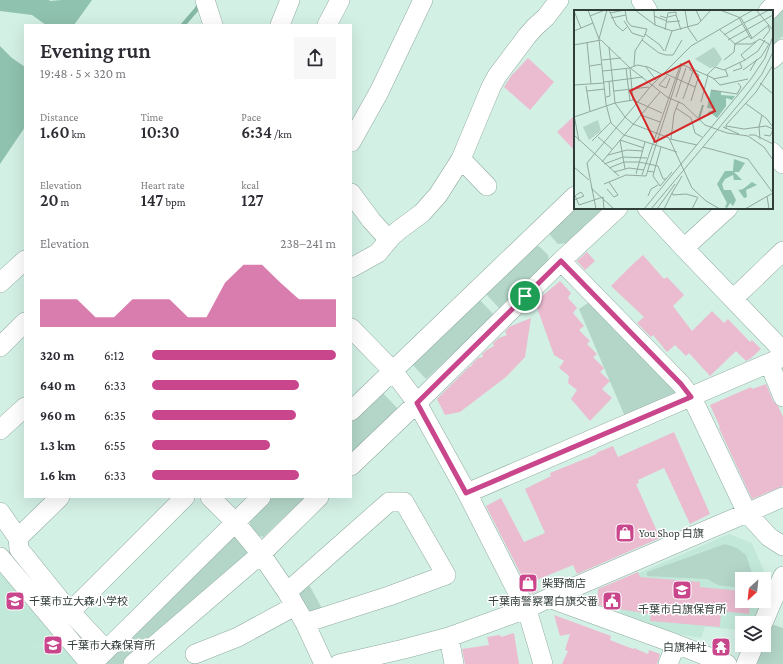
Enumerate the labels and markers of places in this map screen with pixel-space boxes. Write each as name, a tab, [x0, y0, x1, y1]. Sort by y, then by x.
pin	[508, 279, 542, 313]
shop icon: You Shop 白旗	[614, 522, 636, 544]
place label: You Shop 白旗	[639, 527, 704, 540]
shop icon: 柴野商店	[517, 572, 539, 594]
place label: 柴野商店	[542, 577, 586, 589]
school or university icon: 千葉市白旗保育所	[671, 579, 693, 601]
school or university icon: 千葉市立大森小学校	[4, 590, 26, 612]
public building icon: 千葉南警察署白旗交番	[601, 590, 623, 612]
place label: 千葉市立大森小学校	[29, 595, 128, 607]
place label: 千葉南警察署白旗交番	[488, 595, 598, 607]
place label: 千葉市白旗保育所	[638, 603, 727, 615]
school or university icon: 千葉市大森保育所	[42, 634, 64, 656]
temple icon: 白旗神社	[710, 636, 732, 658]
place label: 千葉市大森保育所	[67, 639, 156, 651]
place label: 白旗神社	[663, 641, 707, 653]

